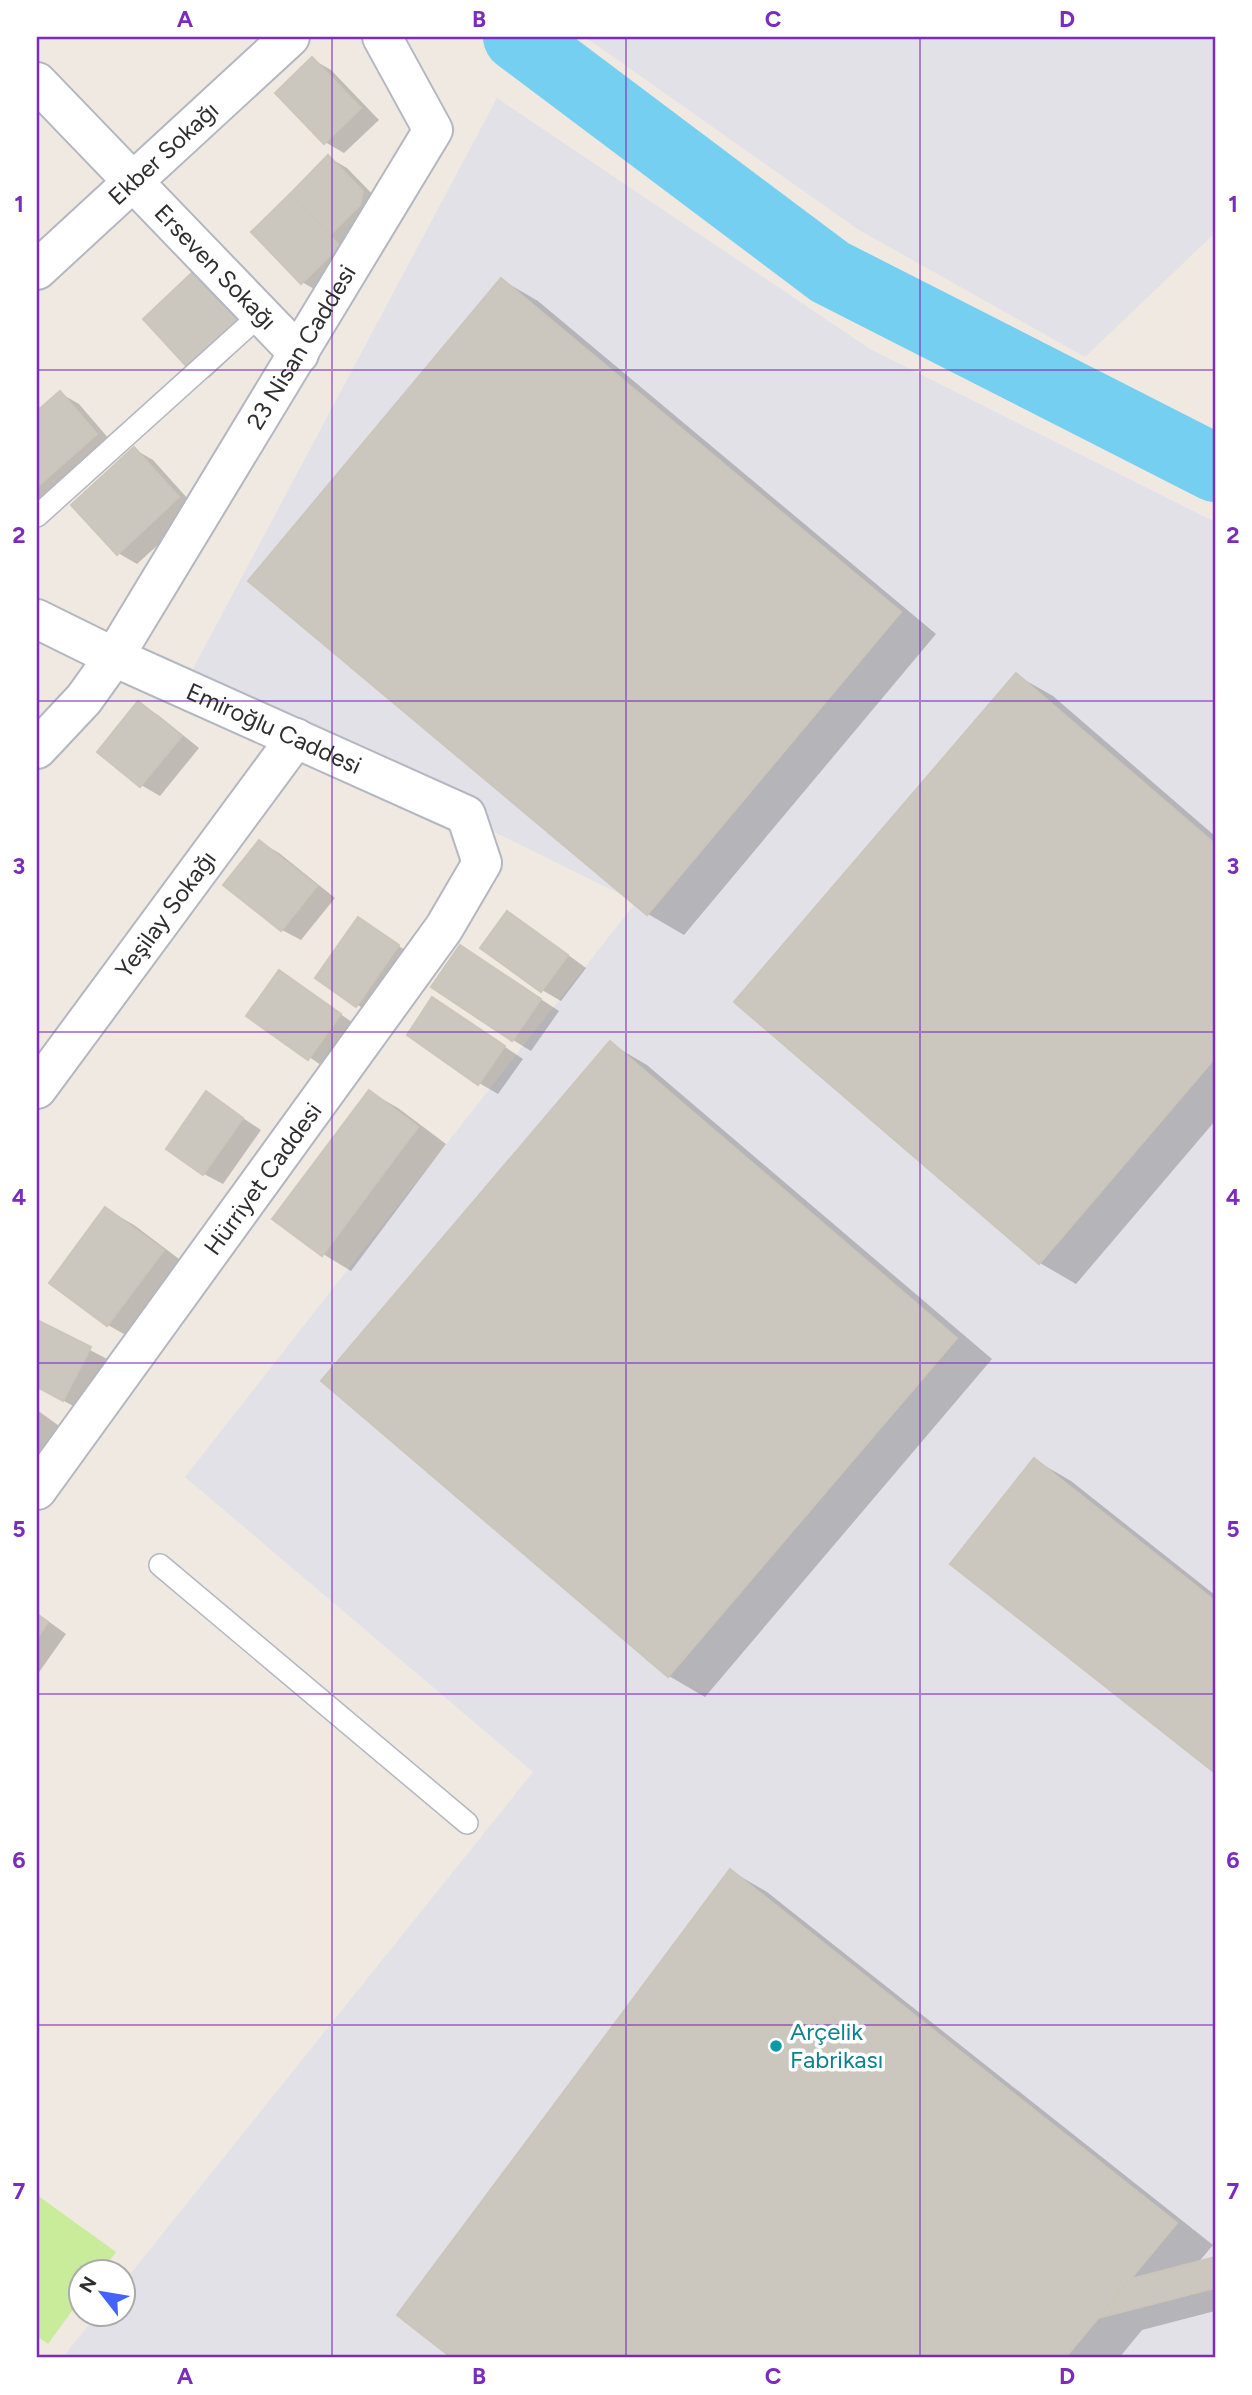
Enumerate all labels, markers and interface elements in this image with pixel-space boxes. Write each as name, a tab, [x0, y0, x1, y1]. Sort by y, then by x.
text: A	[177, 5, 194, 33]
text: B	[472, 5, 486, 33]
text: C	[765, 5, 782, 33]
text: D	[1059, 5, 1075, 33]
street label: Ekber Sokağı	[102, 95, 224, 211]
text: 1	[14, 190, 24, 218]
text: 1	[1228, 190, 1238, 218]
street label: Erseven Sokağı	[149, 198, 283, 335]
street label: 23 Nisan Caddesi	[240, 260, 362, 435]
text: 2	[12, 521, 26, 549]
text: 2	[1226, 521, 1240, 549]
street label: Emiroğlu Caddesi	[182, 676, 366, 780]
street label: Yeşilay Sokağı	[109, 845, 222, 983]
text: 3	[13, 852, 25, 880]
text: 3	[1227, 852, 1239, 880]
street label: Hürriyet Caddesi	[198, 1097, 328, 1261]
text: 4	[12, 1183, 26, 1211]
text: 4	[1226, 1183, 1240, 1211]
text: 5	[12, 1515, 26, 1543]
text: 5	[1226, 1515, 1240, 1543]
text: 6	[12, 1846, 26, 1874]
text: 6	[1226, 1846, 1240, 1874]
place label: Arçelik Fabrikası	[790, 2017, 883, 2074]
marker: Arçelik Fabrikası	[768, 2038, 784, 2054]
text: 7	[13, 2177, 26, 2205]
text: 7	[1227, 2177, 1240, 2205]
north arrow	[66, 2258, 136, 2328]
text: N	[74, 2272, 101, 2297]
text: A	[177, 2362, 194, 2390]
text: B	[472, 2362, 486, 2390]
text: C	[765, 2362, 782, 2390]
text: D	[1059, 2362, 1075, 2390]

